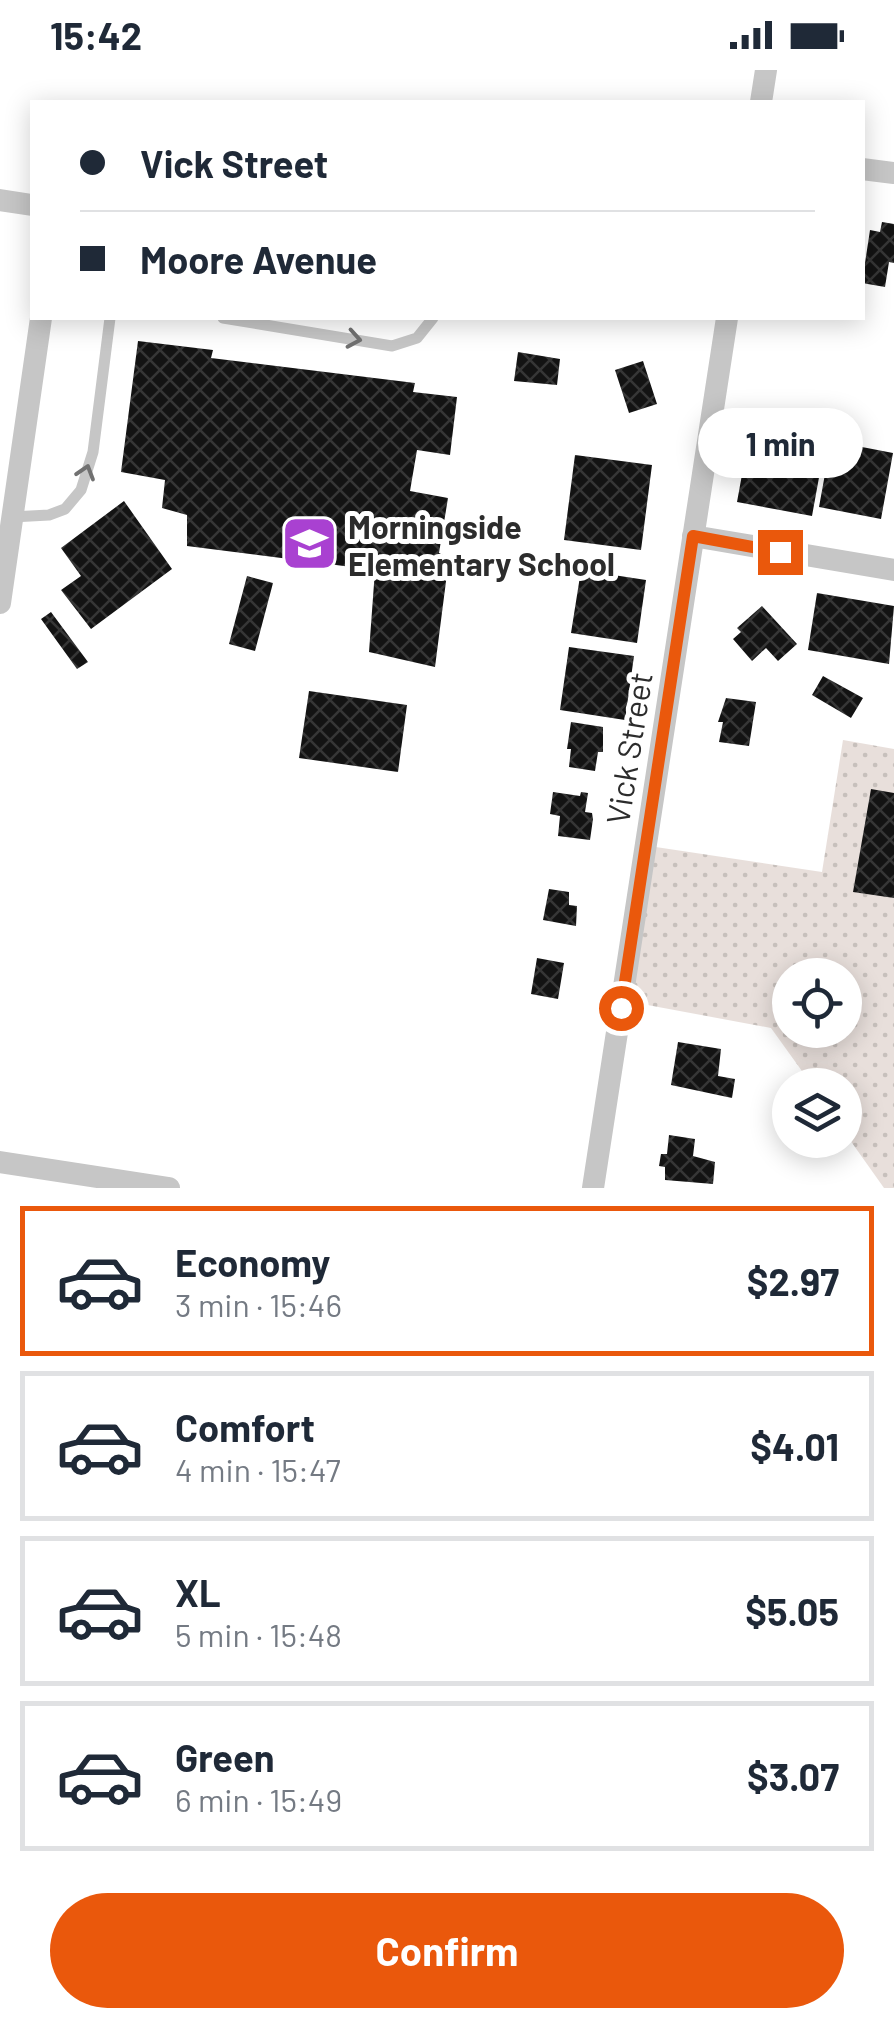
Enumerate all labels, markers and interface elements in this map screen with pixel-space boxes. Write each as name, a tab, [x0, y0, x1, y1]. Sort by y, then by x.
text: 15:42	[50, 12, 142, 58]
text: Vick Street	[140, 140, 328, 186]
text: Moore Avenue	[140, 236, 377, 282]
one-way arrow	[346, 328, 362, 349]
callout: 1 min	[698, 407, 862, 477]
text: 1 min	[745, 424, 816, 462]
one-way arrow	[75, 464, 95, 481]
place label: Morningside Elementary School	[348, 507, 615, 582]
school or university icon: Morningside Elementary School	[279, 514, 339, 574]
route end	[758, 530, 803, 575]
street label: Vick Street	[597, 669, 659, 827]
map controls	[772, 958, 862, 1158]
button: locate	[772, 958, 862, 1048]
route start	[599, 986, 644, 1031]
button: layers	[772, 1068, 862, 1158]
icon: car	[55, 1236, 145, 1326]
text: Economy	[175, 1239, 330, 1285]
text: $2.97	[747, 1258, 839, 1304]
text: 3 min · 15:46	[175, 1285, 342, 1323]
icon: car	[55, 1401, 145, 1491]
text: Comfort	[175, 1404, 315, 1450]
text: $4.01	[750, 1423, 839, 1469]
text: 4 min · 15:47	[175, 1450, 341, 1488]
icon: car	[55, 1566, 145, 1656]
text: XL	[175, 1569, 221, 1615]
text: $5.05	[745, 1588, 839, 1634]
text: 5 min · 15:48	[175, 1615, 342, 1653]
icon: car	[55, 1731, 145, 1821]
text: Green	[175, 1734, 275, 1780]
text: $3.07	[747, 1753, 839, 1799]
text: 6 min · 15:49	[175, 1780, 342, 1818]
button: Confirm	[50, 1893, 844, 2008]

